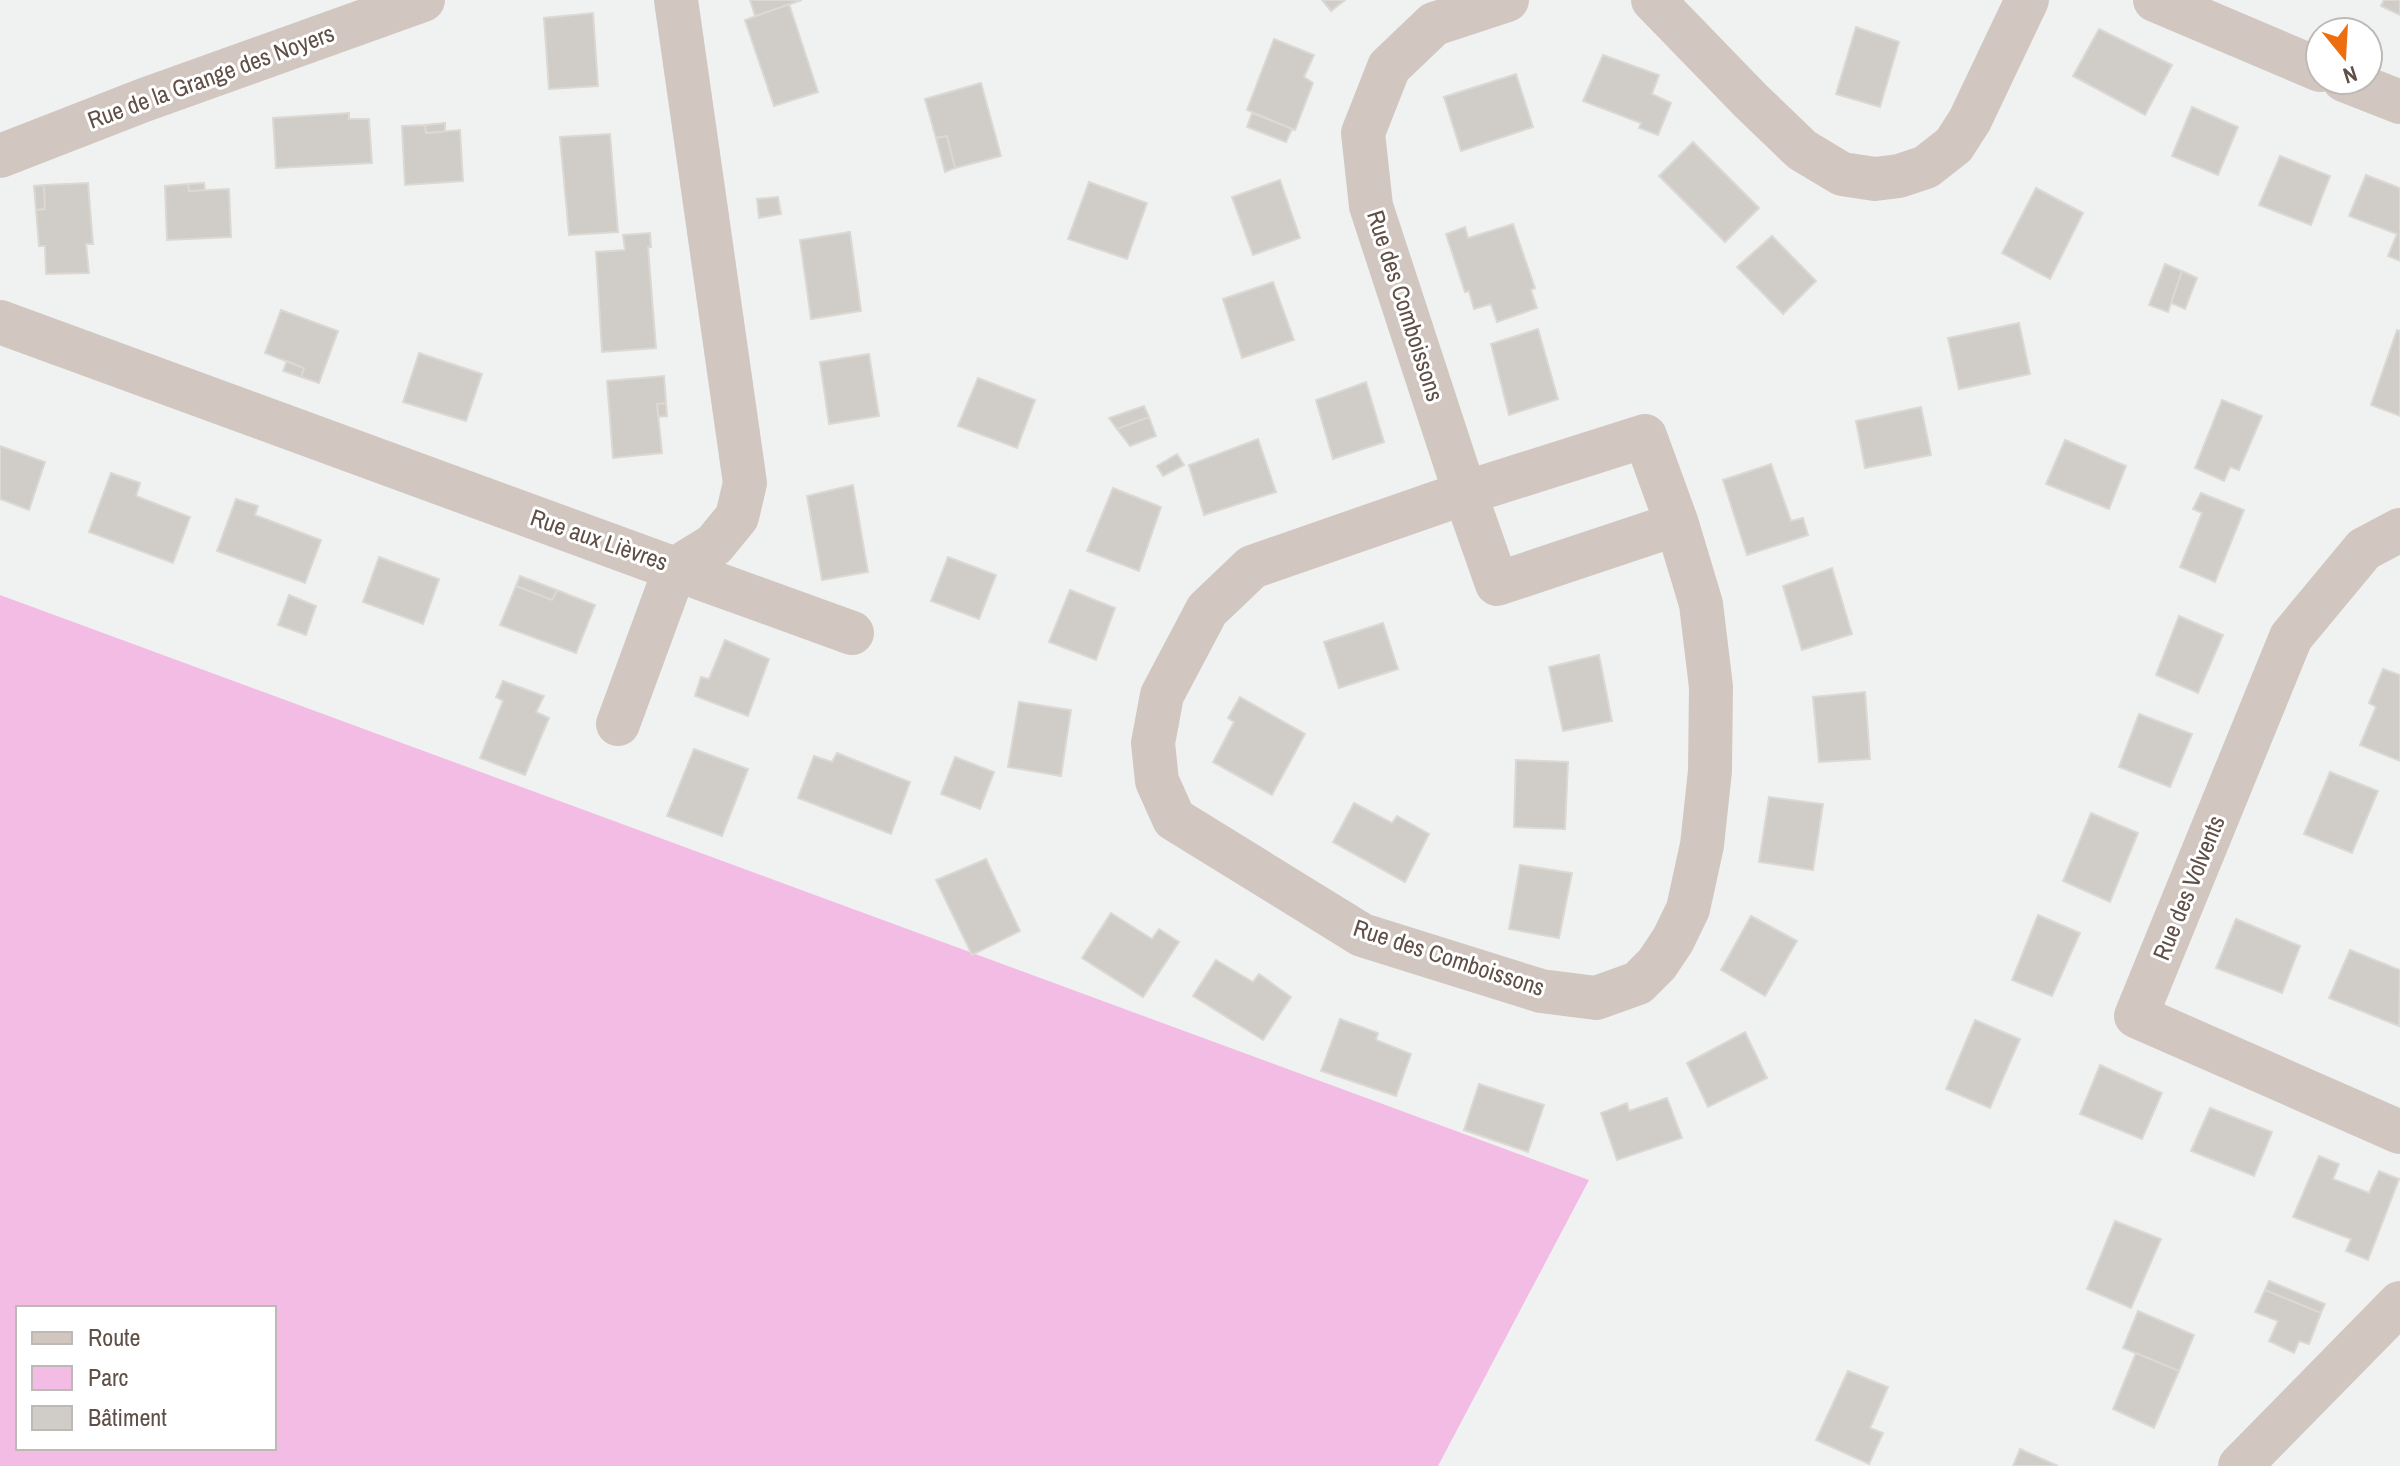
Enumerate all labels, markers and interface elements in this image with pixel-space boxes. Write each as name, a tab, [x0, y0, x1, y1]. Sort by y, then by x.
north arrow	[2304, 16, 2384, 96]
street label: Rue de la Grange des Noyers	[83, 17, 338, 136]
text: N	[2339, 59, 2361, 91]
street label: Rue des Comboissons	[1360, 206, 1452, 405]
street label: Rue aux Lièvres	[526, 501, 672, 578]
street label: Rue des Volvents	[2145, 811, 2232, 965]
street label: Rue des Comboissons	[1350, 911, 1549, 1003]
legend	[16, 1306, 276, 1450]
text: Route	[88, 1321, 141, 1353]
text: Parc	[88, 1361, 129, 1393]
text: Bâtiment	[88, 1401, 167, 1433]

